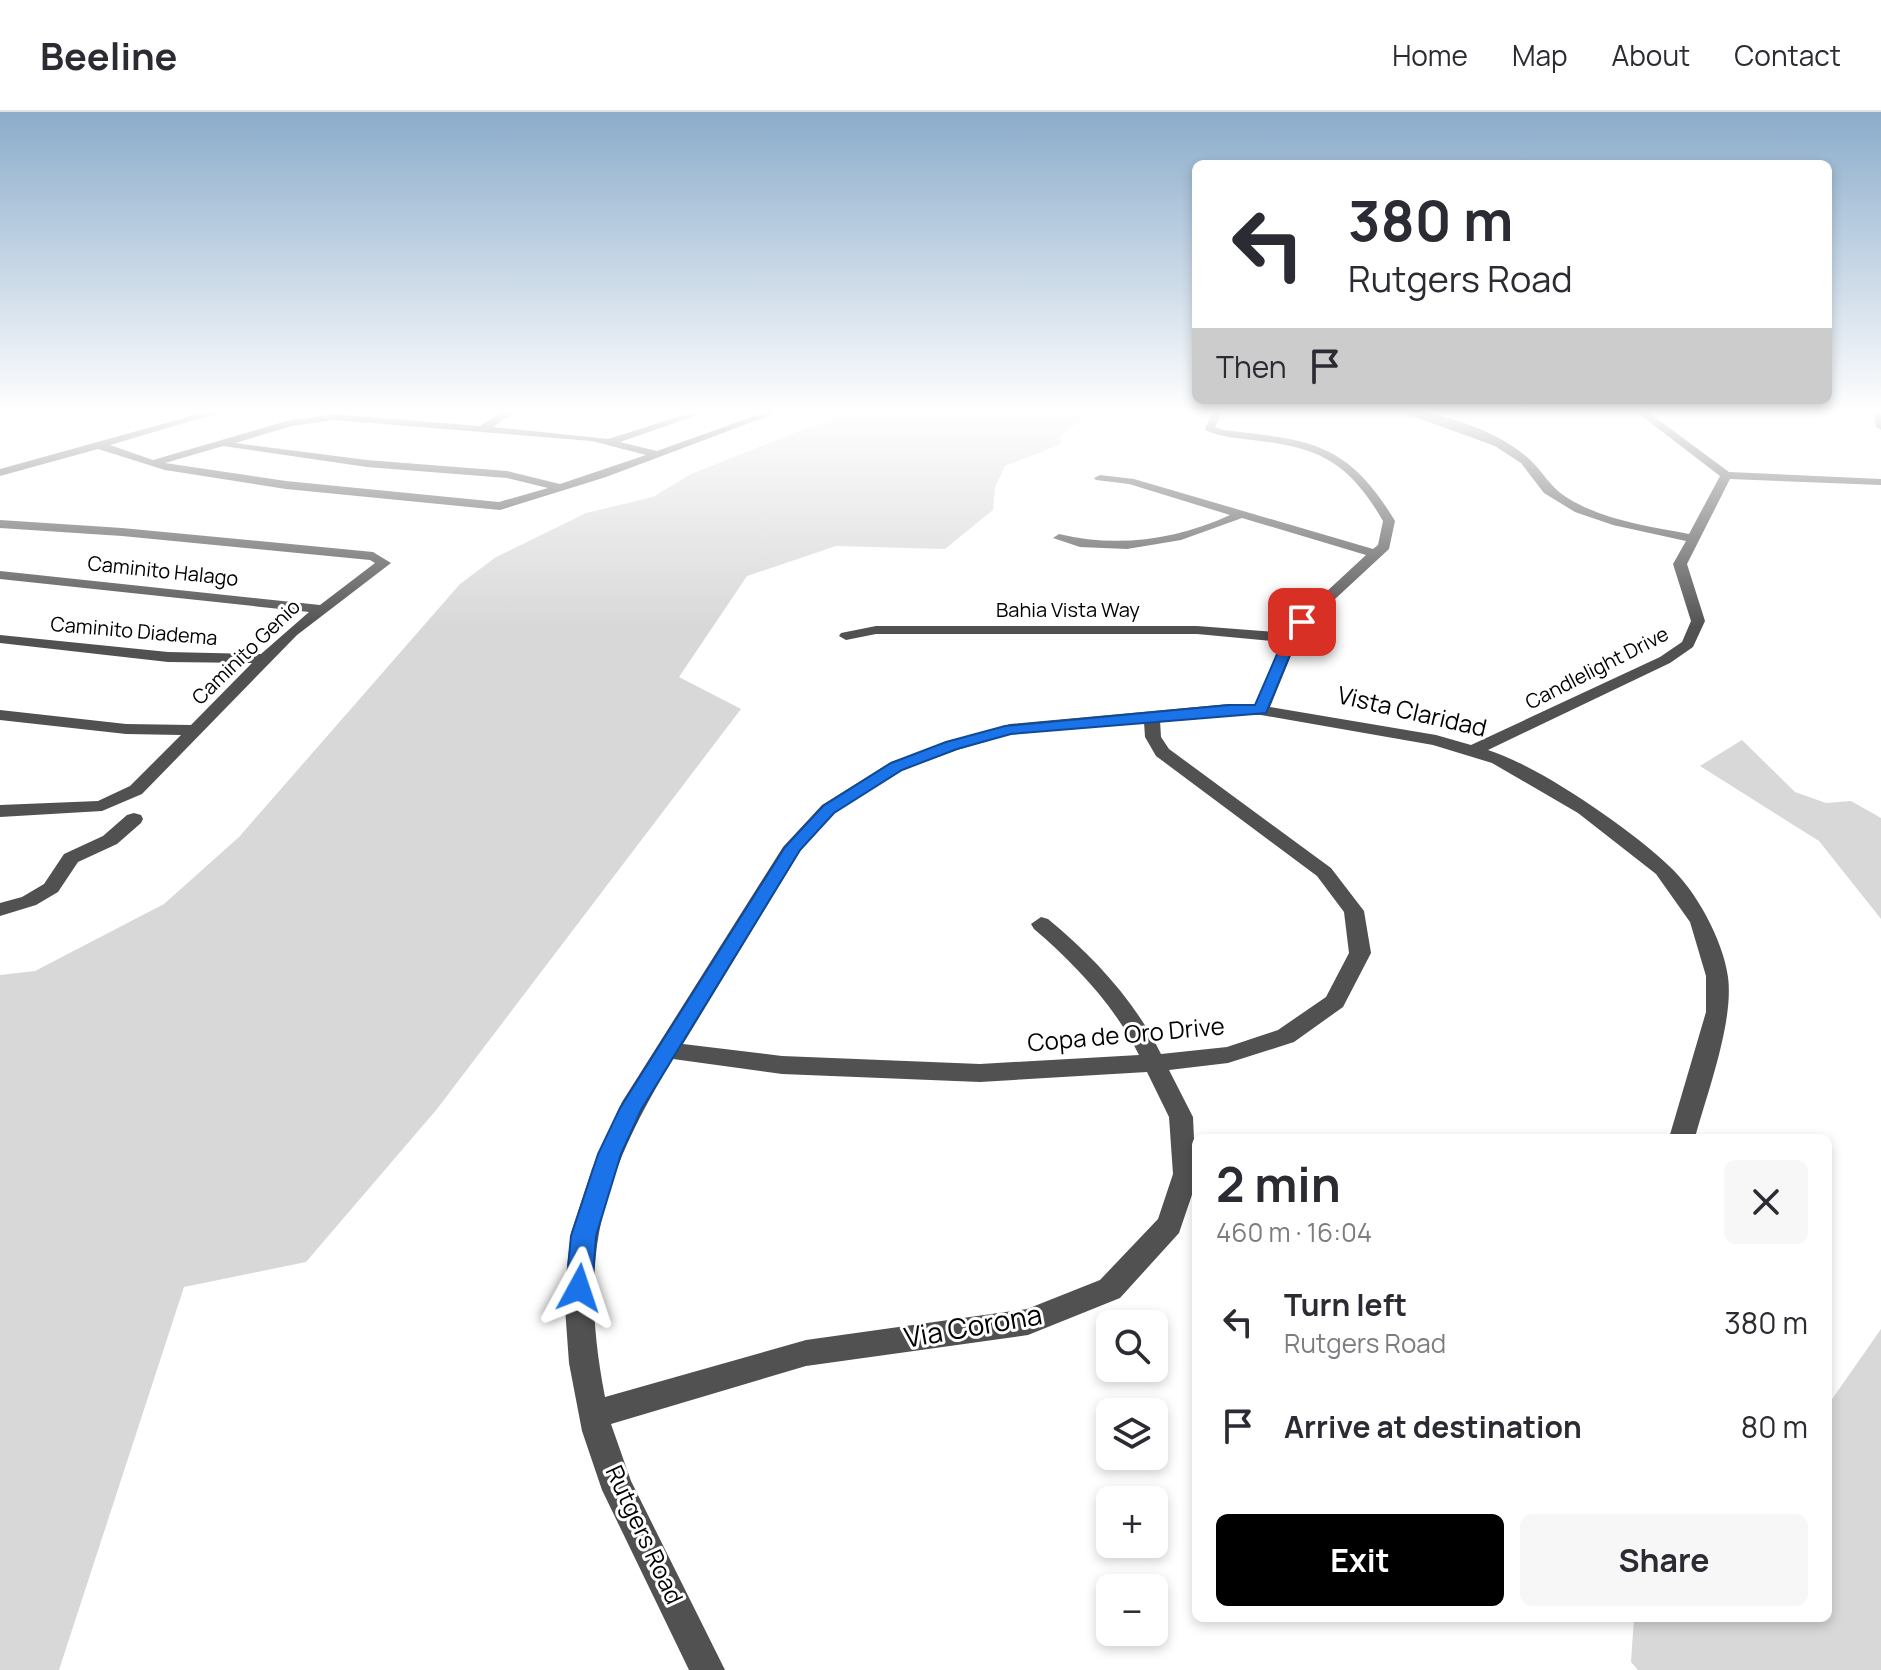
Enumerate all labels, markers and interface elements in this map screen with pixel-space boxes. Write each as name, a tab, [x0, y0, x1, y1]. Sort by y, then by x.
text: Beeline	[40, 29, 177, 81]
text: Home	[1392, 36, 1468, 74]
text: Map	[1512, 36, 1568, 74]
text: About	[1612, 36, 1690, 74]
text: Contact	[1734, 36, 1841, 74]
text: 380 m	[1348, 181, 1513, 258]
icon: left	[1216, 192, 1320, 296]
text: Rutgers Road	[1348, 254, 1573, 303]
icon: arrive	[1303, 344, 1347, 388]
text: Then	[1216, 346, 1287, 387]
street label: Caminito Halago	[86, 549, 240, 592]
pin	[1268, 588, 1336, 656]
street label: Caminito Genio	[186, 593, 306, 710]
street label: Bahia Vista Way	[996, 596, 1140, 623]
icon: arrive	[1280, 600, 1324, 644]
street label: Caminito Diadema	[49, 610, 219, 651]
street label: Candlelight Drive	[1521, 620, 1673, 715]
street label: Vista Claridad	[1335, 677, 1490, 744]
street label: Copa de Oro Drive	[1026, 1008, 1226, 1059]
text: 2 min	[1216, 1151, 1341, 1216]
button: close	[1724, 1160, 1808, 1244]
text: 460 m · 16:04	[1216, 1214, 1372, 1250]
position arrow	[537, 1246, 621, 1330]
text: Turn left	[1284, 1284, 1407, 1325]
street label: Via Corona	[901, 1294, 1045, 1356]
icon: left	[1216, 1300, 1260, 1344]
text: 380 m	[1724, 1302, 1808, 1343]
map controls	[1096, 1310, 1168, 1646]
button: search	[1096, 1310, 1168, 1382]
text: Rutgers Road	[1284, 1325, 1446, 1361]
button: layers	[1096, 1398, 1168, 1470]
icon: arrive	[1216, 1404, 1260, 1448]
text: Arrive at destination	[1284, 1406, 1582, 1447]
text: 80 m	[1741, 1406, 1808, 1447]
street label: Rutgers Road	[599, 1460, 692, 1609]
button: +	[1096, 1486, 1168, 1558]
button: Exit	[1216, 1514, 1504, 1606]
button: Share	[1520, 1514, 1808, 1606]
button: −	[1096, 1574, 1168, 1646]

